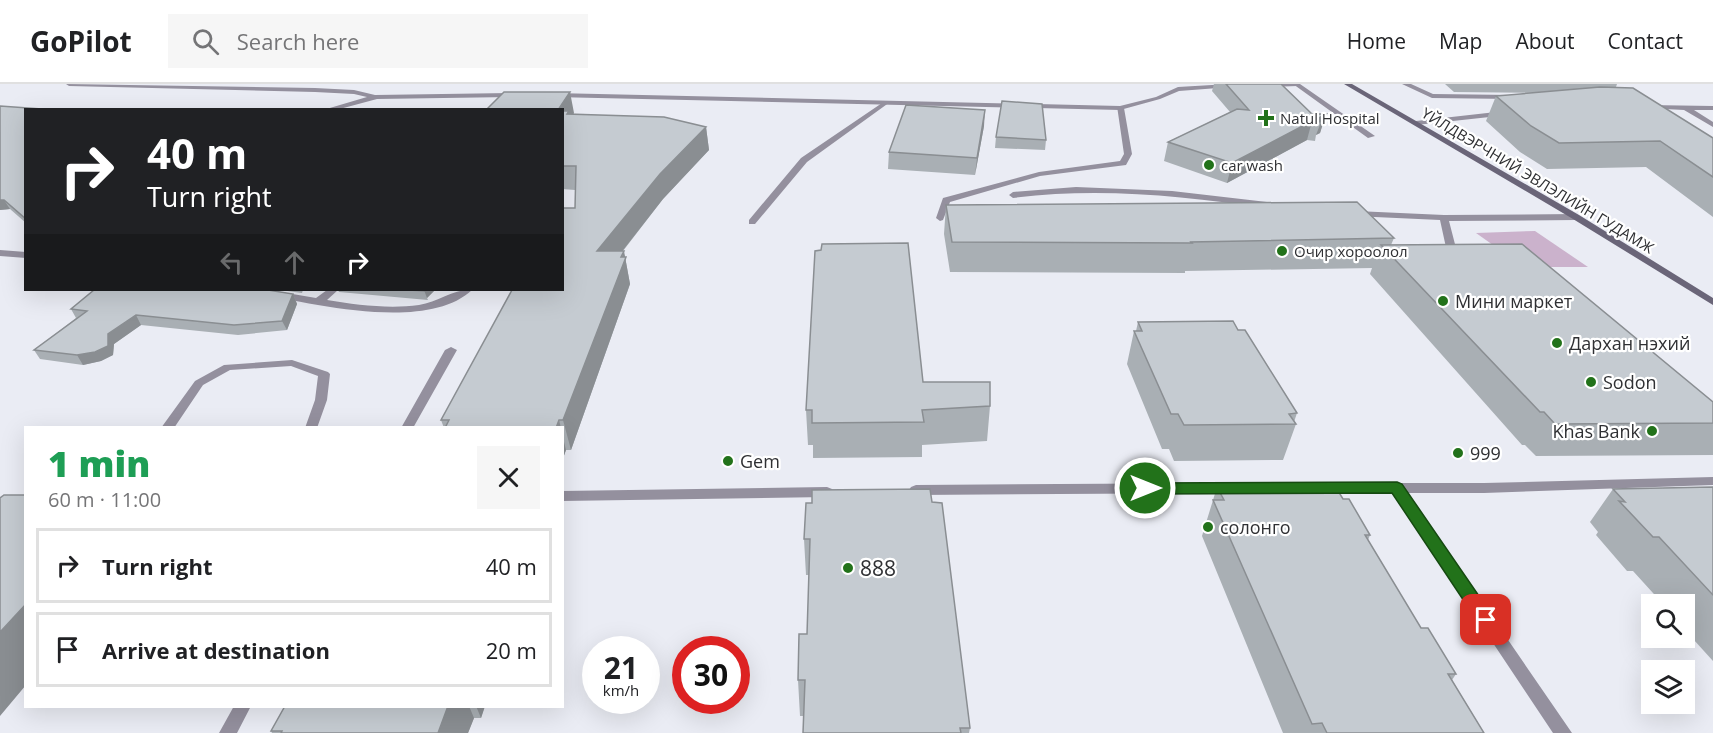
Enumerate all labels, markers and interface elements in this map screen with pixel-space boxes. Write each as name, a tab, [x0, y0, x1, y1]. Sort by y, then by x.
search box	[168, 14, 588, 68]
text: GoPilot	[30, 22, 132, 60]
icon: search	[189, 25, 222, 58]
text: Search here	[237, 26, 359, 56]
text: Home	[1347, 27, 1406, 55]
text: Map	[1439, 27, 1482, 55]
text: About	[1515, 27, 1575, 55]
text: Contact	[1608, 27, 1683, 55]
street label: ҮЙЛДВЭРЧНИЙ ЭВЛЭЛИЙН ГУДАМЖ	[1418, 103, 1658, 258]
place label: Natul Hospital	[1280, 108, 1380, 128]
marker: Natul Hospital	[1257, 109, 1275, 127]
text: 40 m	[147, 124, 247, 181]
icon: right	[48, 132, 126, 210]
place label: car wash	[1221, 155, 1283, 175]
marker: car wash	[1202, 158, 1216, 172]
text: Turn right	[147, 178, 272, 215]
place label: Очир хороолол	[1294, 241, 1408, 261]
marker: Очир хороолол	[1275, 244, 1289, 258]
icon: left	[215, 246, 248, 279]
icon: ahead	[278, 246, 311, 279]
icon: right	[341, 246, 374, 279]
place label: Мини маркет	[1455, 289, 1573, 313]
marker: Мини маркет	[1436, 294, 1450, 308]
place label: Дархан нэхий	[1569, 331, 1690, 355]
marker: Дархан нэхий	[1550, 336, 1564, 350]
place label: Sodon	[1603, 370, 1657, 394]
marker: Sodon	[1584, 375, 1598, 389]
place label: Khas Bank	[1553, 419, 1641, 443]
marker: Khas Bank	[1645, 424, 1659, 438]
text: 1 min	[48, 439, 150, 488]
place label: 999	[1470, 441, 1501, 465]
button: close	[477, 446, 540, 509]
marker: 999	[1451, 446, 1465, 460]
place label: Gem	[740, 449, 780, 473]
marker: Gem	[721, 454, 735, 468]
position arrow	[1113, 456, 1177, 520]
text: 60 m · 11:00	[48, 486, 161, 513]
place label: солонго	[1220, 515, 1291, 539]
marker: солонго	[1201, 520, 1215, 534]
icon: right	[51, 549, 84, 582]
text: Turn right	[102, 551, 213, 581]
text: 40 m	[486, 551, 537, 581]
place label: 888	[860, 554, 896, 582]
marker: 888	[841, 561, 855, 575]
pin	[1460, 594, 1511, 645]
map controls	[1641, 594, 1695, 714]
button: search	[1641, 594, 1695, 648]
icon: arrive	[1469, 603, 1502, 636]
icon: arrive	[51, 633, 84, 666]
text: Arrive at destination	[102, 635, 330, 665]
text: 20 m	[486, 635, 537, 665]
speed limit sign: 30	[672, 636, 750, 714]
text: 21	[604, 647, 638, 688]
button: layers	[1641, 660, 1695, 714]
text: km/h	[603, 680, 639, 700]

